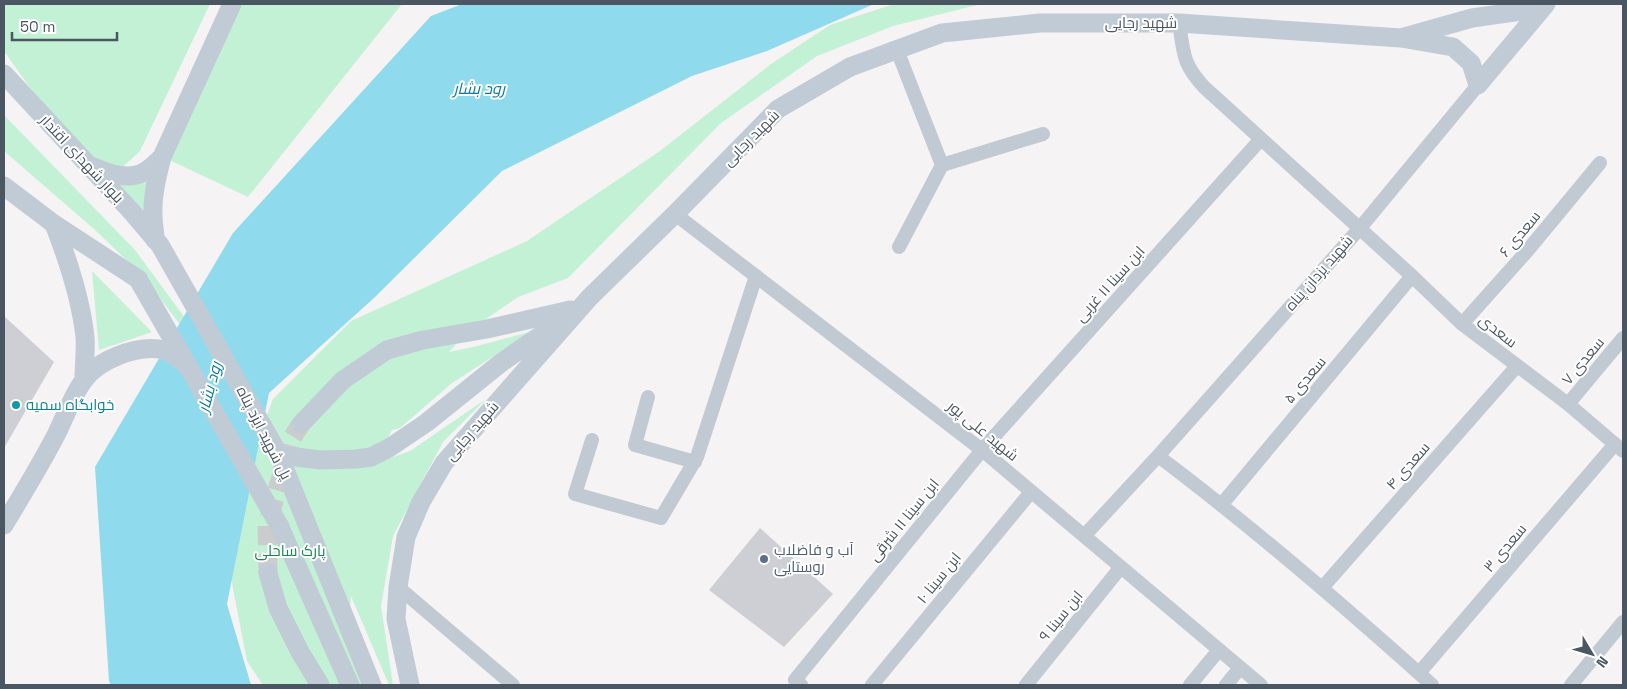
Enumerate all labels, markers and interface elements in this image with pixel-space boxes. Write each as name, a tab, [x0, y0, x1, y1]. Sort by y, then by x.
scale bar	[12, 10, 118, 42]
street label: شهید رجایی	[1105, 13, 1177, 33]
text: 50 m	[20, 17, 55, 36]
water label: رود بشار	[451, 78, 507, 99]
street label: شهید رجایی	[718, 105, 784, 171]
street label: بلوار شهدای اقتدار	[35, 110, 128, 208]
street label: سعدی ۶	[1495, 207, 1545, 261]
street label: شهید یزدان پناه	[1281, 231, 1357, 315]
street label: ابن سینا ۱۱ غربی	[1071, 242, 1149, 326]
street label: سعدی	[1475, 310, 1521, 352]
street label: سعدی ۷	[1557, 333, 1609, 389]
street label: سعدی ۵	[1280, 352, 1330, 408]
water label: رود بشار	[192, 358, 227, 417]
street label: پل شهید ایزد پناه	[232, 383, 296, 483]
place label: خوابگاه سمیه	[26, 395, 114, 414]
street label: شهید علی پور	[943, 396, 1023, 466]
street label: شهید رجایی	[441, 397, 503, 465]
marker: خوابگاه سمیه	[10, 399, 22, 411]
street label: سعدی ۴	[1382, 438, 1434, 494]
street label: ابن سینا ۱۱ شرقی	[864, 474, 944, 566]
street label: سعدی ۳	[1479, 520, 1531, 576]
place label: آب و فاضلاب روستایی	[774, 540, 854, 577]
park label: پارک ساحلی	[254, 541, 326, 561]
street label: ابن سینا ۱۰	[912, 548, 966, 608]
marker: آب و فاضلاب روستایی	[758, 553, 770, 565]
street label: ابن سینا ۹	[1034, 587, 1088, 645]
north arrow	[1567, 629, 1617, 679]
text: N	[1592, 653, 1612, 671]

